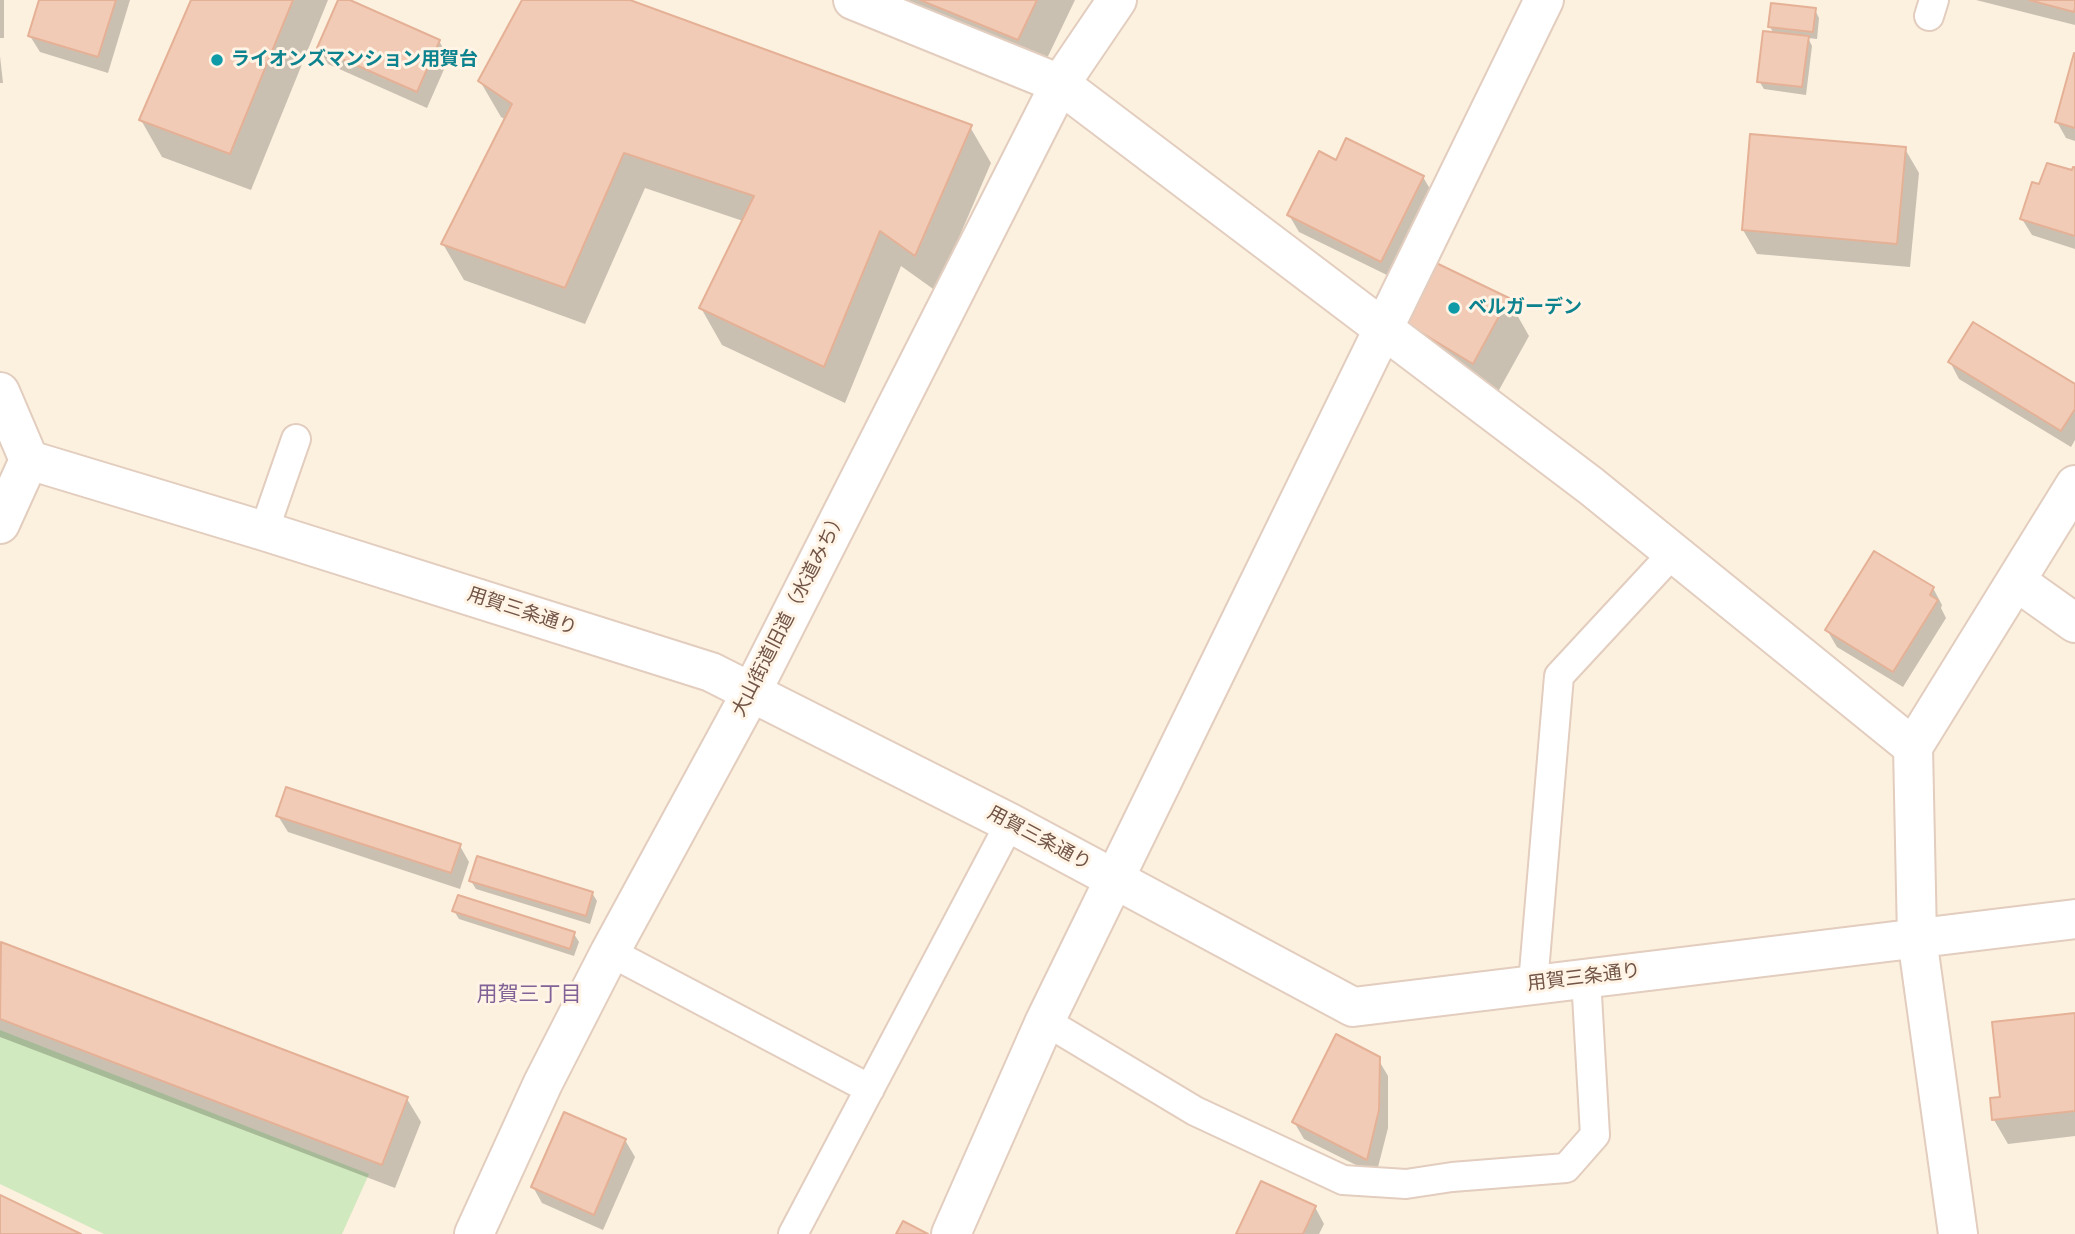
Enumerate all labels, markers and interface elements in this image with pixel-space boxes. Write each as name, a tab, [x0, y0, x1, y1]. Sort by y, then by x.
place label: ライオンズマンション用賀台	[231, 49, 478, 71]
marker: ライオンズマンション用賀台	[209, 52, 225, 68]
place label: ベルガーデン	[1468, 297, 1582, 319]
marker: ベルガーデン	[1446, 300, 1462, 316]
street label: 大山街道旧道（水道みち）	[728, 507, 852, 721]
street label: 用賀三条通り	[464, 584, 580, 640]
street label: 用賀三条通り	[983, 802, 1095, 876]
street label: 用賀三条通り	[1526, 960, 1642, 996]
district label: 用賀三丁目	[477, 983, 581, 1009]

